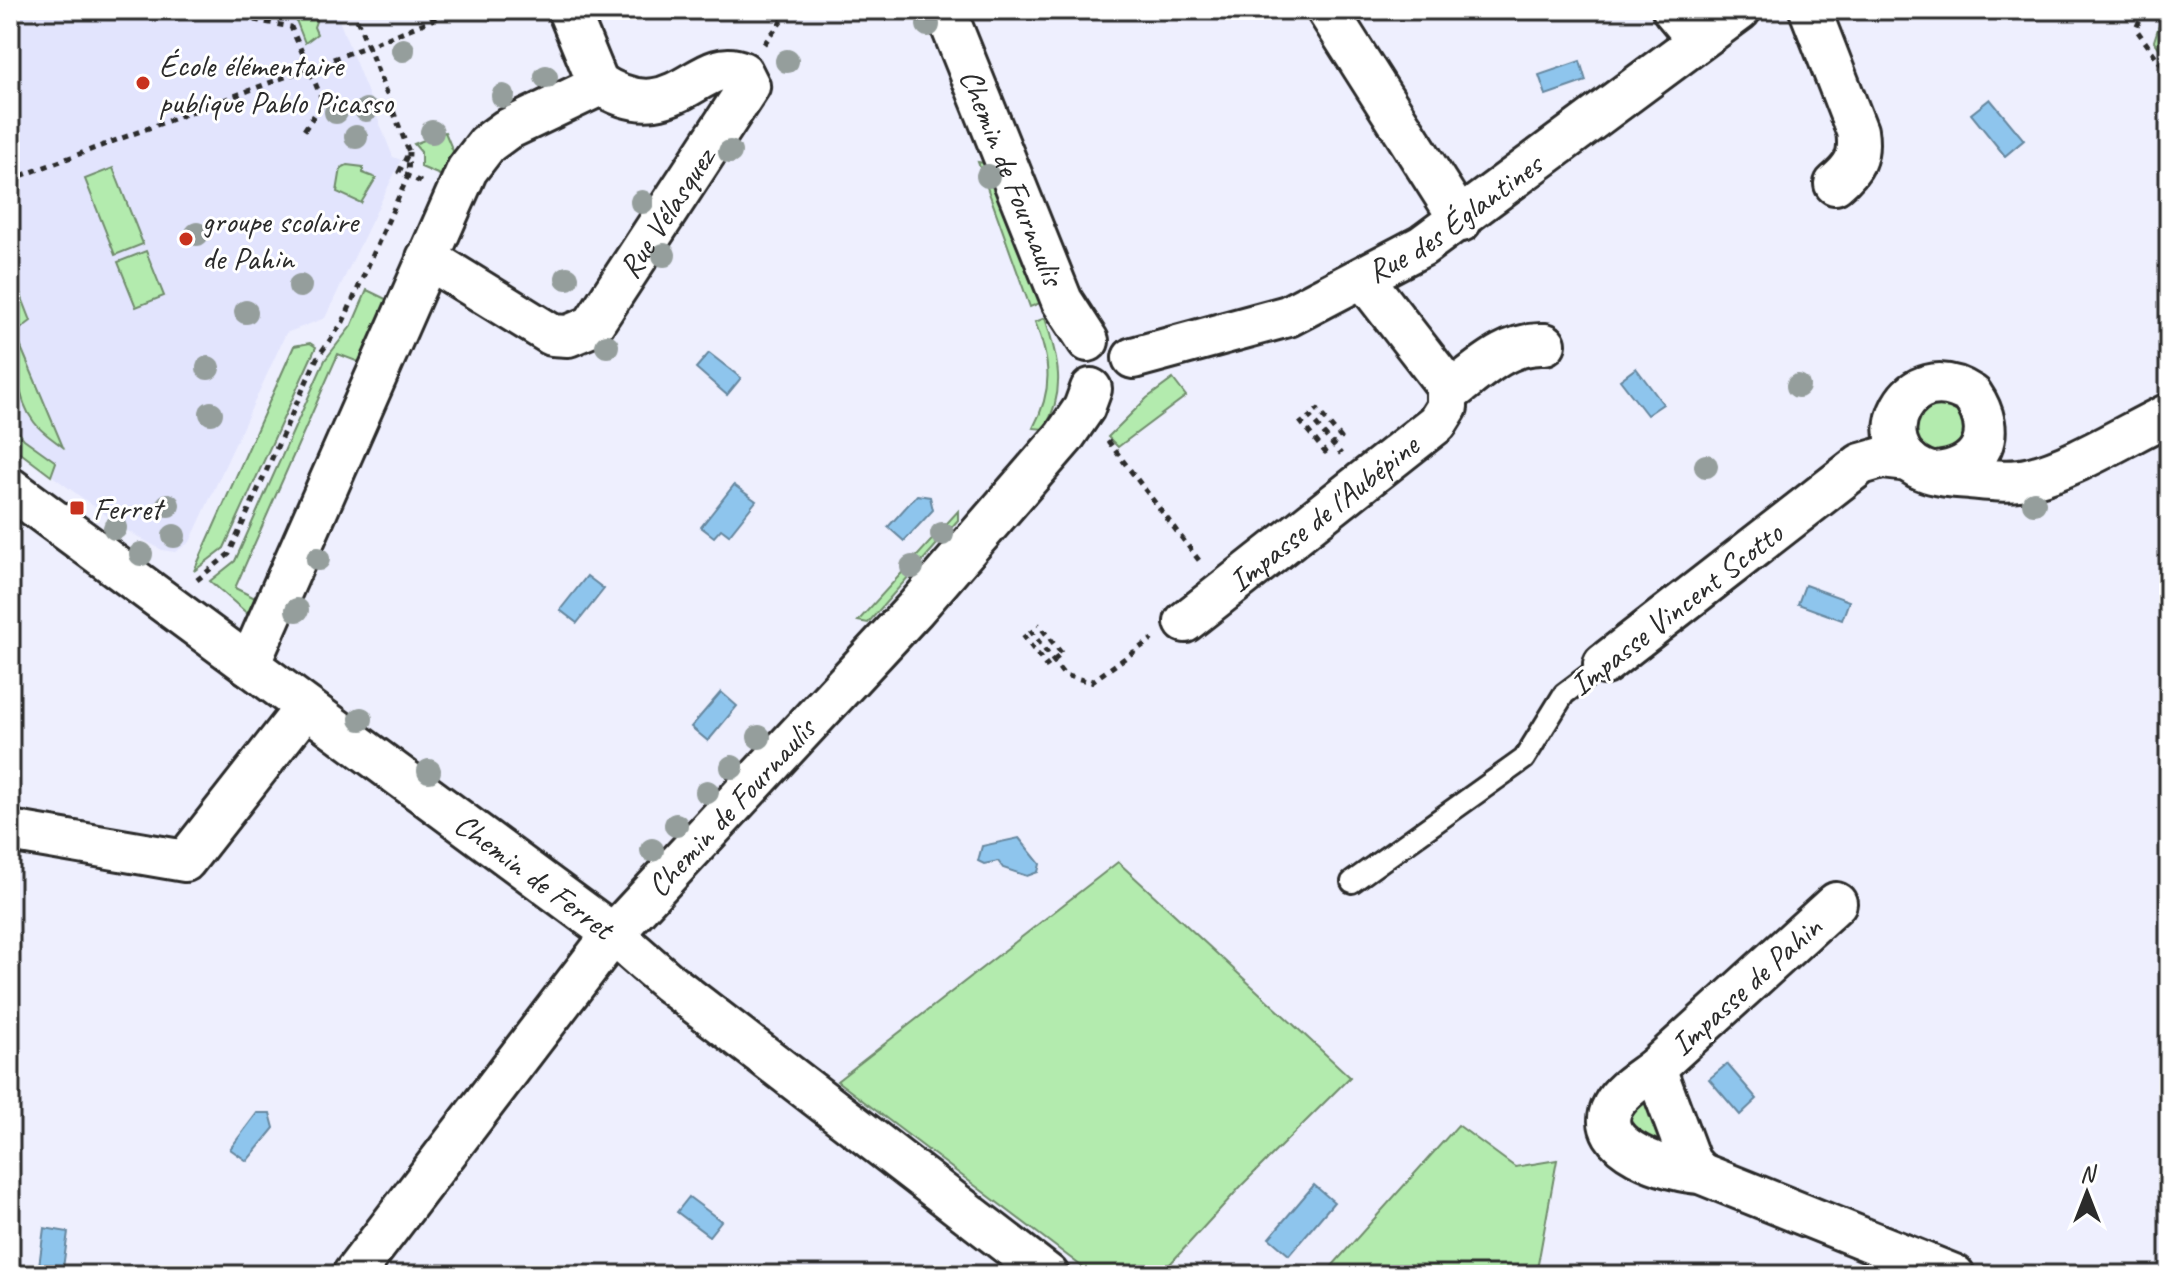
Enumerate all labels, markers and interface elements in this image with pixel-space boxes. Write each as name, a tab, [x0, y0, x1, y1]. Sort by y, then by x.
place label: École élémentaire publique Pablo Picasso	[159, 45, 395, 123]
street label: Chemin de Fournaulis	[950, 63, 1075, 293]
marker: École élémentaire publique Pablo Picasso	[134, 74, 152, 92]
street label: Rue Vélasquez	[609, 137, 726, 286]
street label: Rue des Églantines	[1360, 142, 1552, 292]
place label: groupe scolaire de Pahin	[202, 201, 360, 279]
marker: groupe scolaire de Pahin	[177, 230, 195, 248]
street label: Impasse de l'Aubépine	[1220, 424, 1429, 601]
place label: Ferret	[93, 488, 166, 529]
marker: Ferret	[68, 499, 86, 517]
street label: Impasse Vincent Scotto	[1561, 512, 1792, 705]
street label: Chemin de Fournaulis	[638, 708, 825, 905]
street label: Chemin de Ferret	[447, 804, 624, 950]
street label: Impasse de Pahin	[1662, 906, 1831, 1065]
north arrow	[2047, 1153, 2127, 1233]
text: N	[2080, 1160, 2097, 1188]

